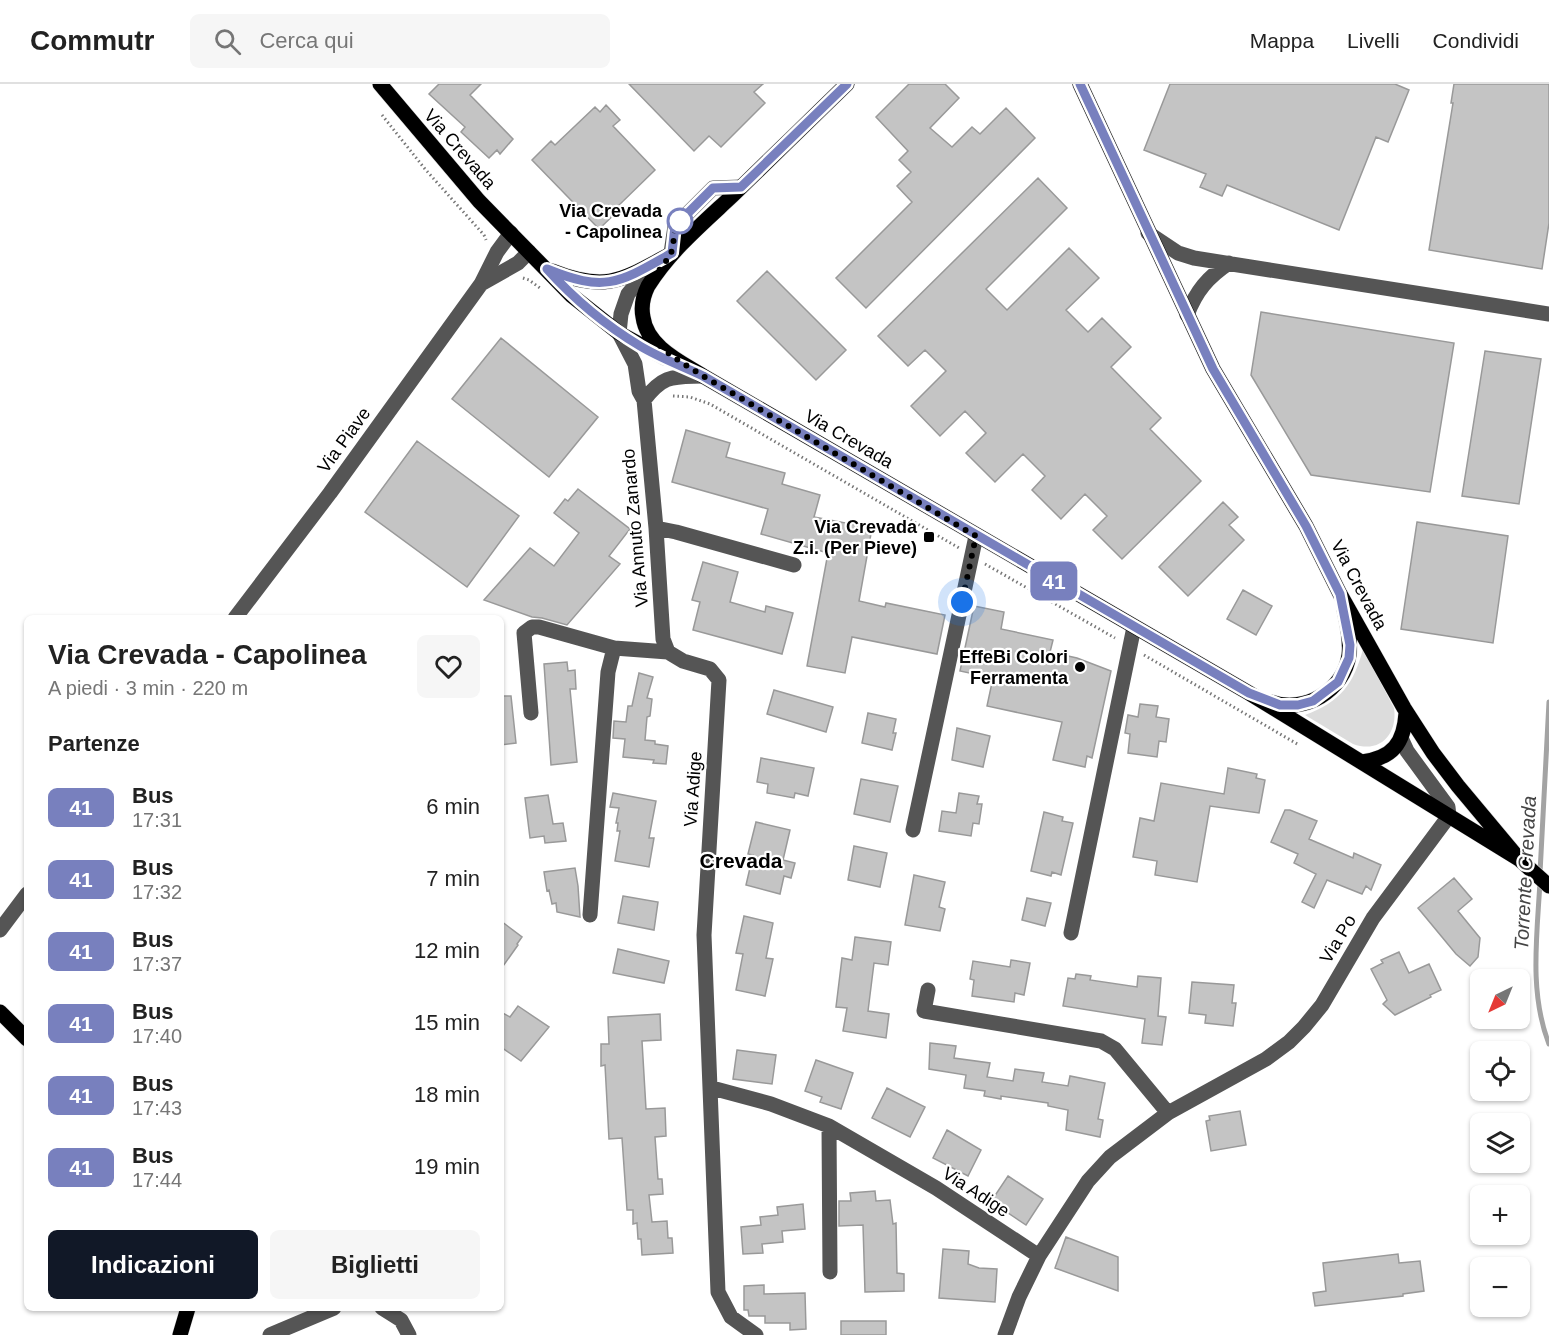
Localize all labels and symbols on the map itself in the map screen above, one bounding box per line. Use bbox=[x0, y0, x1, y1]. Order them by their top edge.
street label: Via Crevada bbox=[420, 105, 501, 194]
place label: Via Crevada - Capolinea bbox=[559, 201, 663, 242]
marker: Via Crevada - Capolinea bbox=[667, 208, 693, 234]
street label: Via Piave bbox=[314, 403, 374, 477]
street label: Via Crevada bbox=[801, 406, 898, 473]
street label: Via Annuto Zanardo bbox=[618, 448, 652, 608]
place label: Via Crevada Z.i. (Per Pieve) bbox=[793, 517, 918, 558]
marker: Via Crevada Z.i. (Per Pieve) bbox=[922, 530, 936, 544]
street label: Via Crevada bbox=[1327, 537, 1391, 634]
line badge: 41 bbox=[1027, 562, 1081, 600]
your location bbox=[947, 587, 977, 617]
place label: EffeBi Colori Ferramenta bbox=[959, 647, 1069, 688]
marker: EffeBi Colori Ferramenta bbox=[1073, 660, 1087, 674]
street label: Via Adige bbox=[680, 751, 706, 827]
water label: Torrente Crevada bbox=[1510, 795, 1540, 951]
district label: Crevada bbox=[700, 849, 783, 872]
street label: Via Po bbox=[1316, 911, 1360, 967]
north arrow bbox=[1470, 969, 1530, 1029]
street label: Via Adige bbox=[939, 1163, 1013, 1221]

